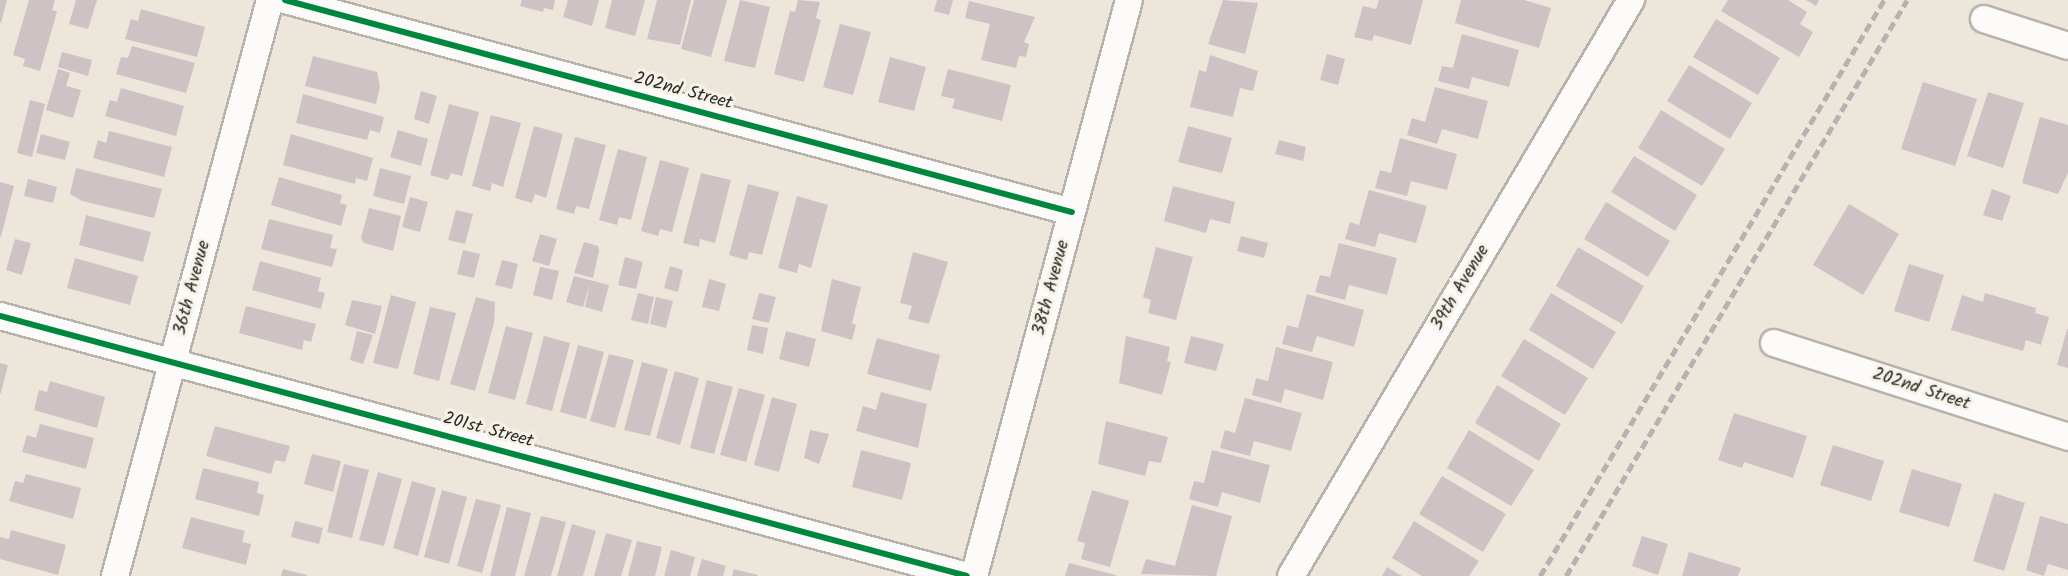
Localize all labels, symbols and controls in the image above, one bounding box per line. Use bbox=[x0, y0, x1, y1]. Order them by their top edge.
street label: 202nd Street bbox=[631, 68, 735, 116]
street label: 36th Avenue bbox=[170, 238, 216, 338]
street label: 38th Avenue bbox=[1029, 238, 1075, 338]
street label: 39th Avenue bbox=[1427, 241, 1495, 335]
street label: 202nd Street bbox=[1869, 364, 1973, 416]
street label: 201st Street bbox=[440, 409, 536, 453]

